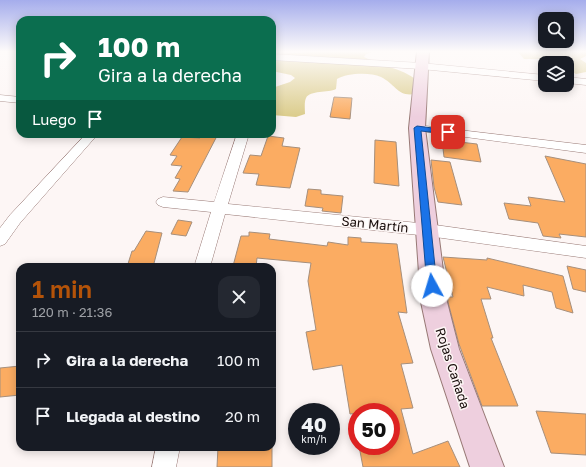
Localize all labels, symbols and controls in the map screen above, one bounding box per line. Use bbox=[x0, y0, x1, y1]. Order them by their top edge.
map controls bbox=[538, 12, 574, 92]
button: search bbox=[538, 12, 574, 48]
text: 100 m bbox=[98, 30, 180, 63]
icon: right bbox=[32, 32, 84, 84]
button: layers bbox=[538, 56, 574, 92]
text: Gira a la derecha bbox=[98, 64, 242, 86]
icon: arrive bbox=[84, 108, 106, 130]
text: Luego bbox=[32, 110, 76, 128]
pin bbox=[431, 115, 465, 149]
icon: arrive bbox=[437, 121, 459, 143]
street label: San Martín bbox=[341, 213, 409, 235]
position arrow bbox=[411, 265, 453, 307]
text: 1 min bbox=[32, 274, 92, 303]
button: close bbox=[218, 276, 260, 318]
text: 120 m · 21:36 bbox=[32, 304, 112, 320]
street label: Rojas Cañada bbox=[432, 325, 474, 411]
icon: right bbox=[32, 349, 54, 371]
text: Gira a la derecha bbox=[66, 351, 188, 369]
text: 100 m bbox=[217, 351, 260, 369]
speed limit sign: 50 bbox=[348, 403, 400, 455]
icon: arrive bbox=[32, 405, 54, 427]
text: Llegada al destino bbox=[66, 407, 200, 425]
text: 20 m bbox=[225, 407, 260, 425]
text: 40 bbox=[301, 412, 327, 436]
text: km/h bbox=[301, 433, 327, 445]

